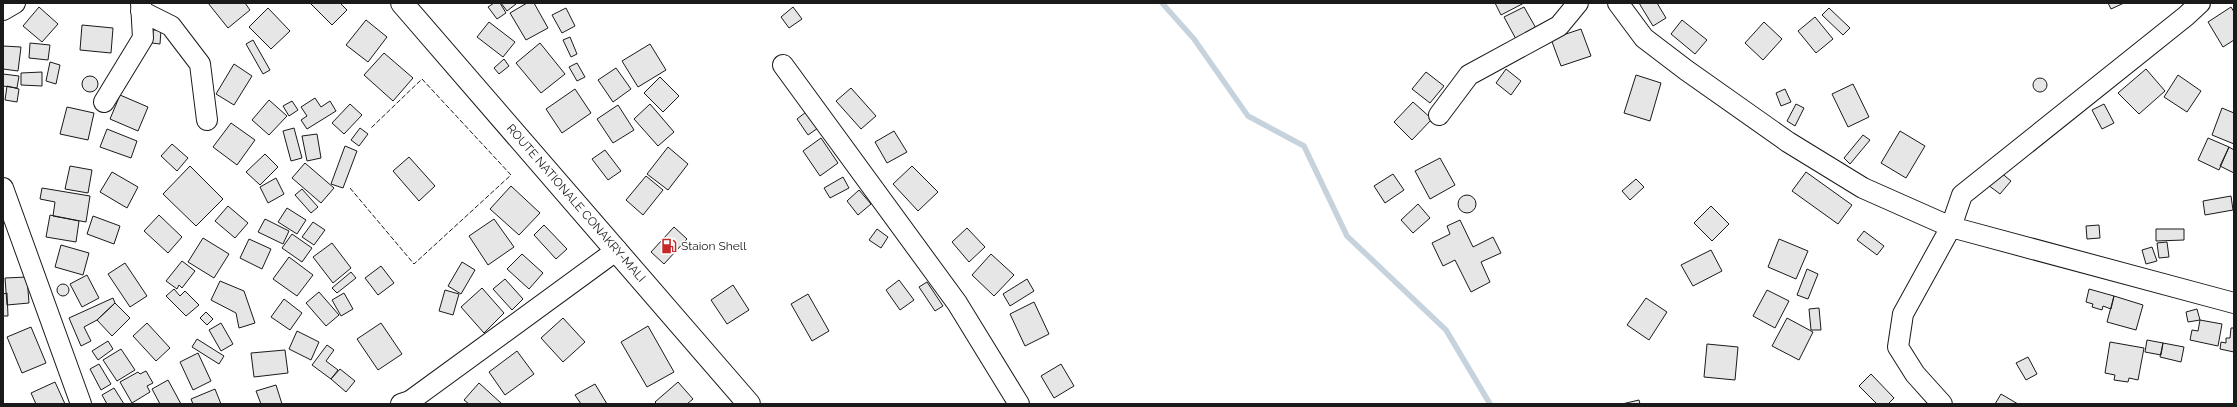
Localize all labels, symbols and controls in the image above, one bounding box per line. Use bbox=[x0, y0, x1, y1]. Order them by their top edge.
street label: ROUTE NATIONALE CONAKRY-MALI bbox=[504, 121, 648, 285]
fuel station icon: Staion Shell bbox=[660, 237, 678, 255]
place label: Staion Shell bbox=[681, 239, 747, 253]

